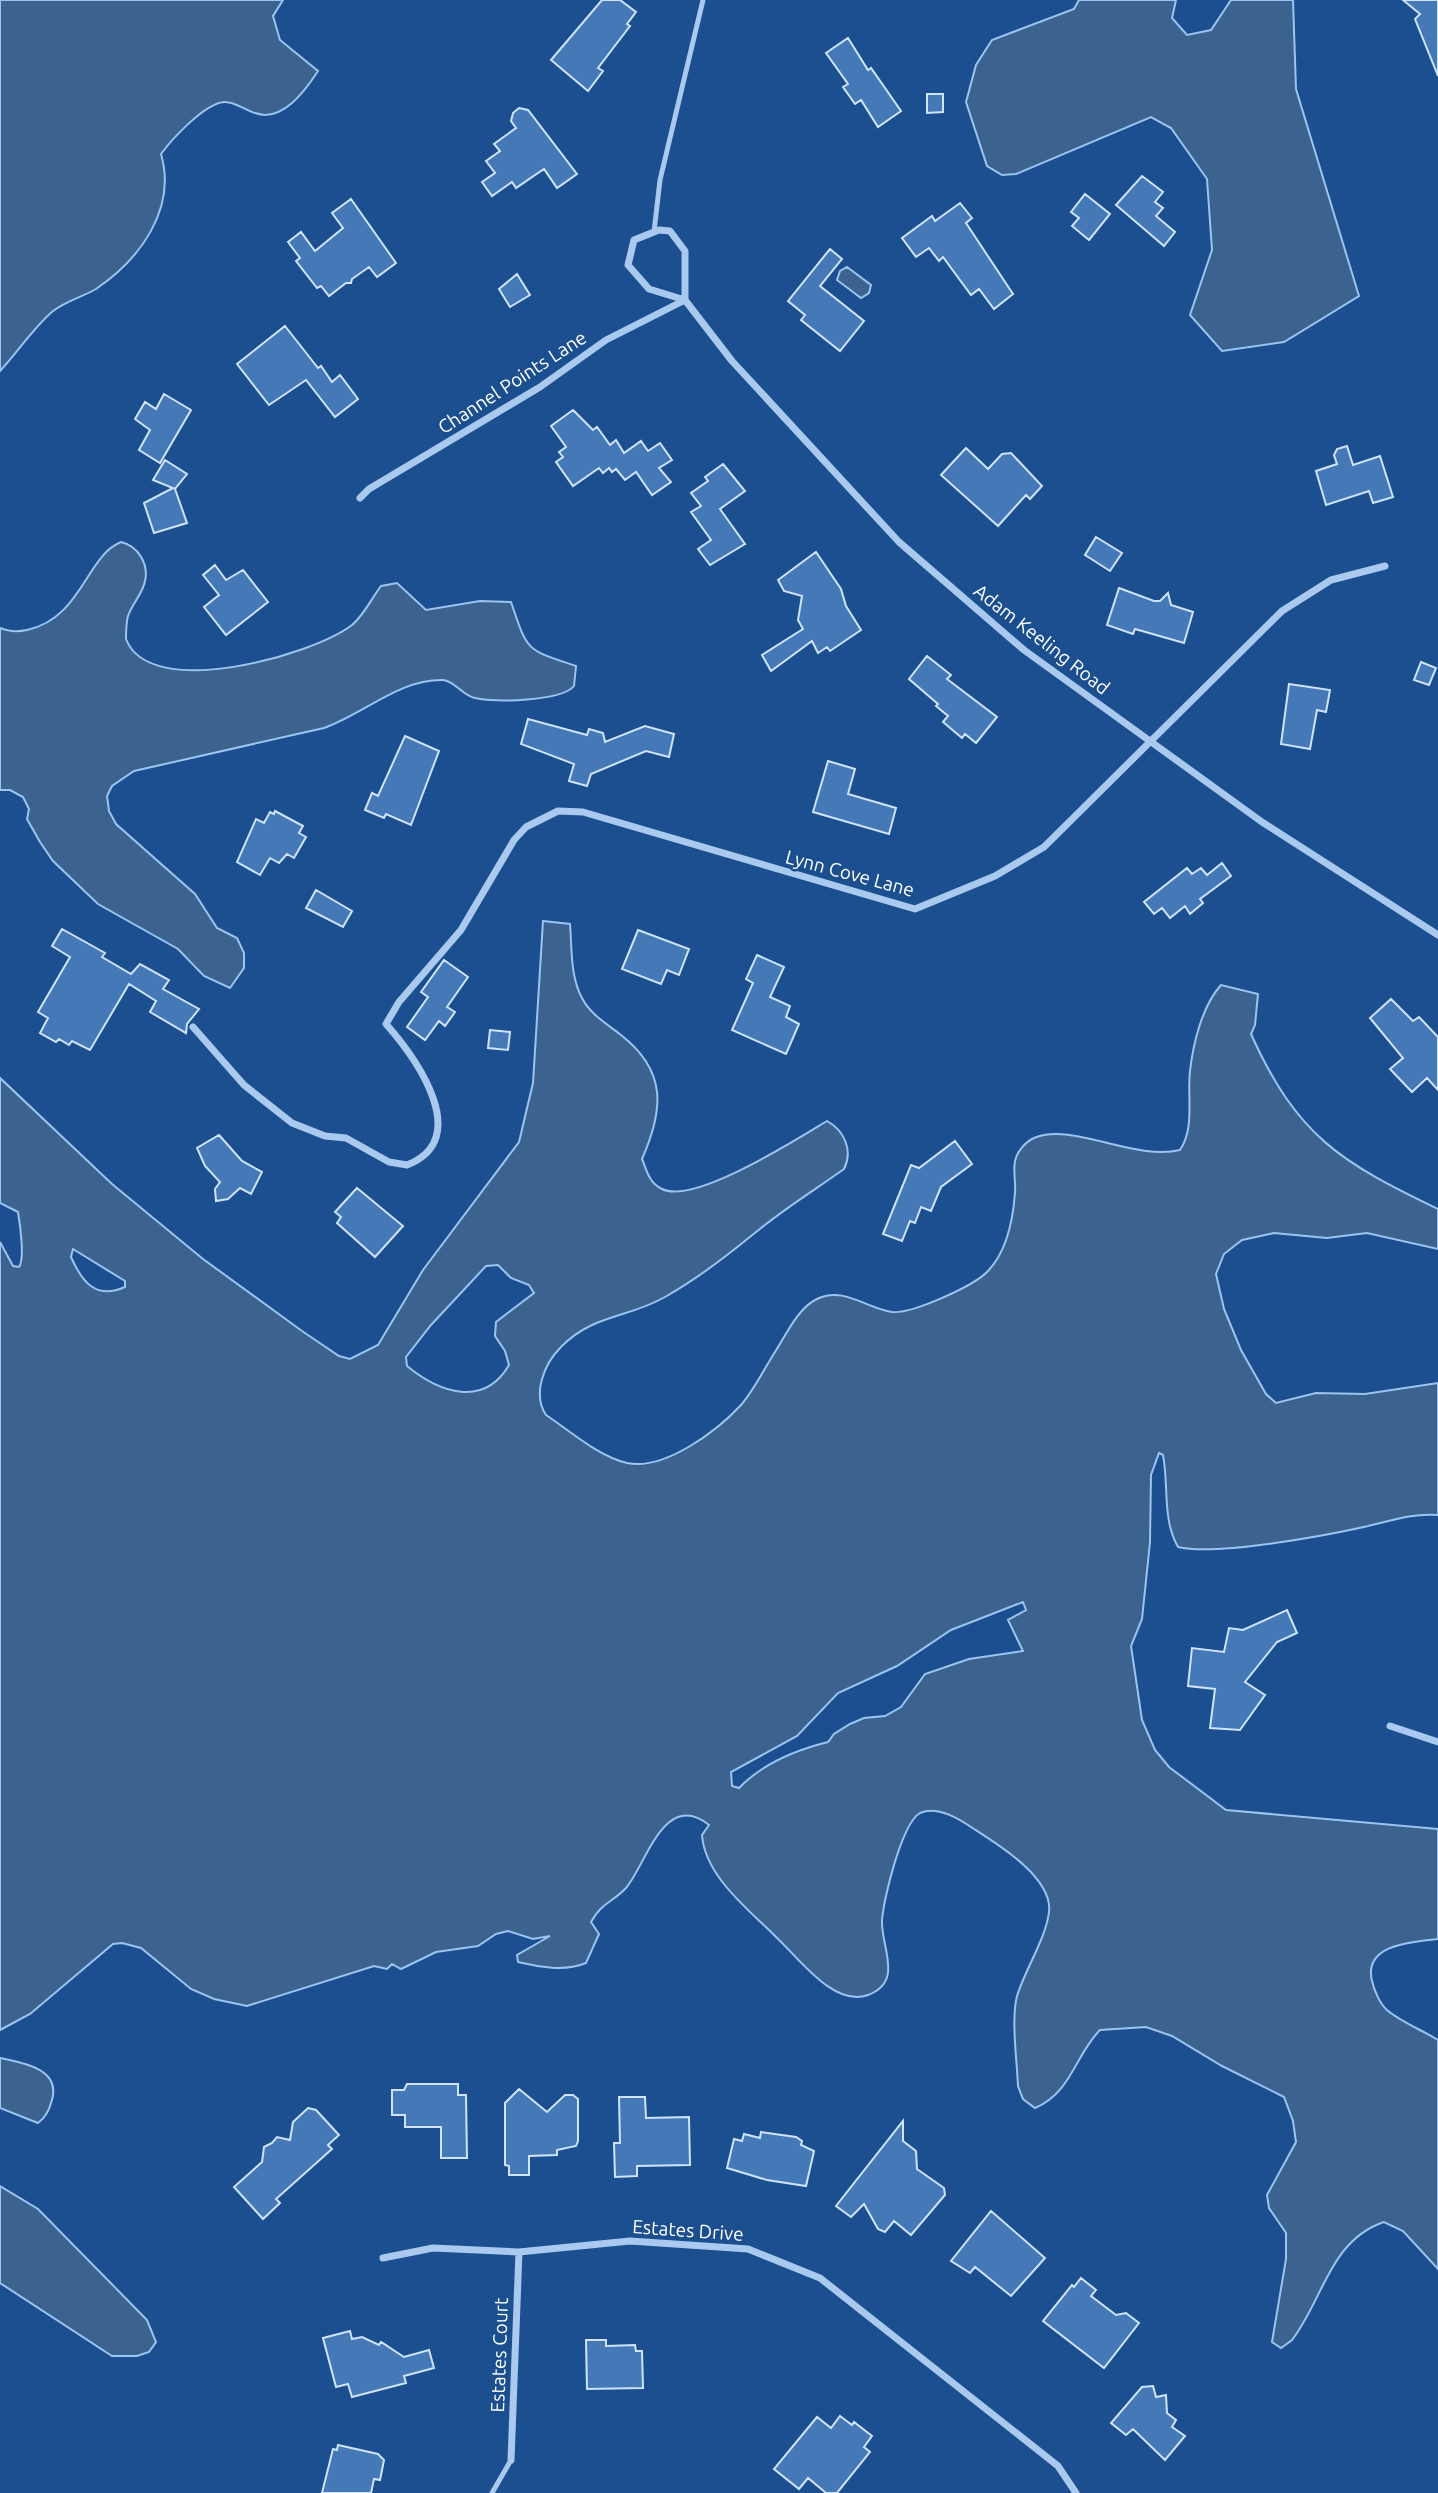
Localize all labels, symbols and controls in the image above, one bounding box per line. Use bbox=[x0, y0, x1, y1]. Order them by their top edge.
street label: Channel Points Lane bbox=[434, 326, 590, 438]
street label: Adam Keeling Road bbox=[970, 579, 1114, 699]
street label: Lynn Cove Lane bbox=[783, 845, 917, 901]
street label: Estates Drive bbox=[632, 2215, 744, 2245]
street label: Estates Court bbox=[486, 2297, 512, 2413]

